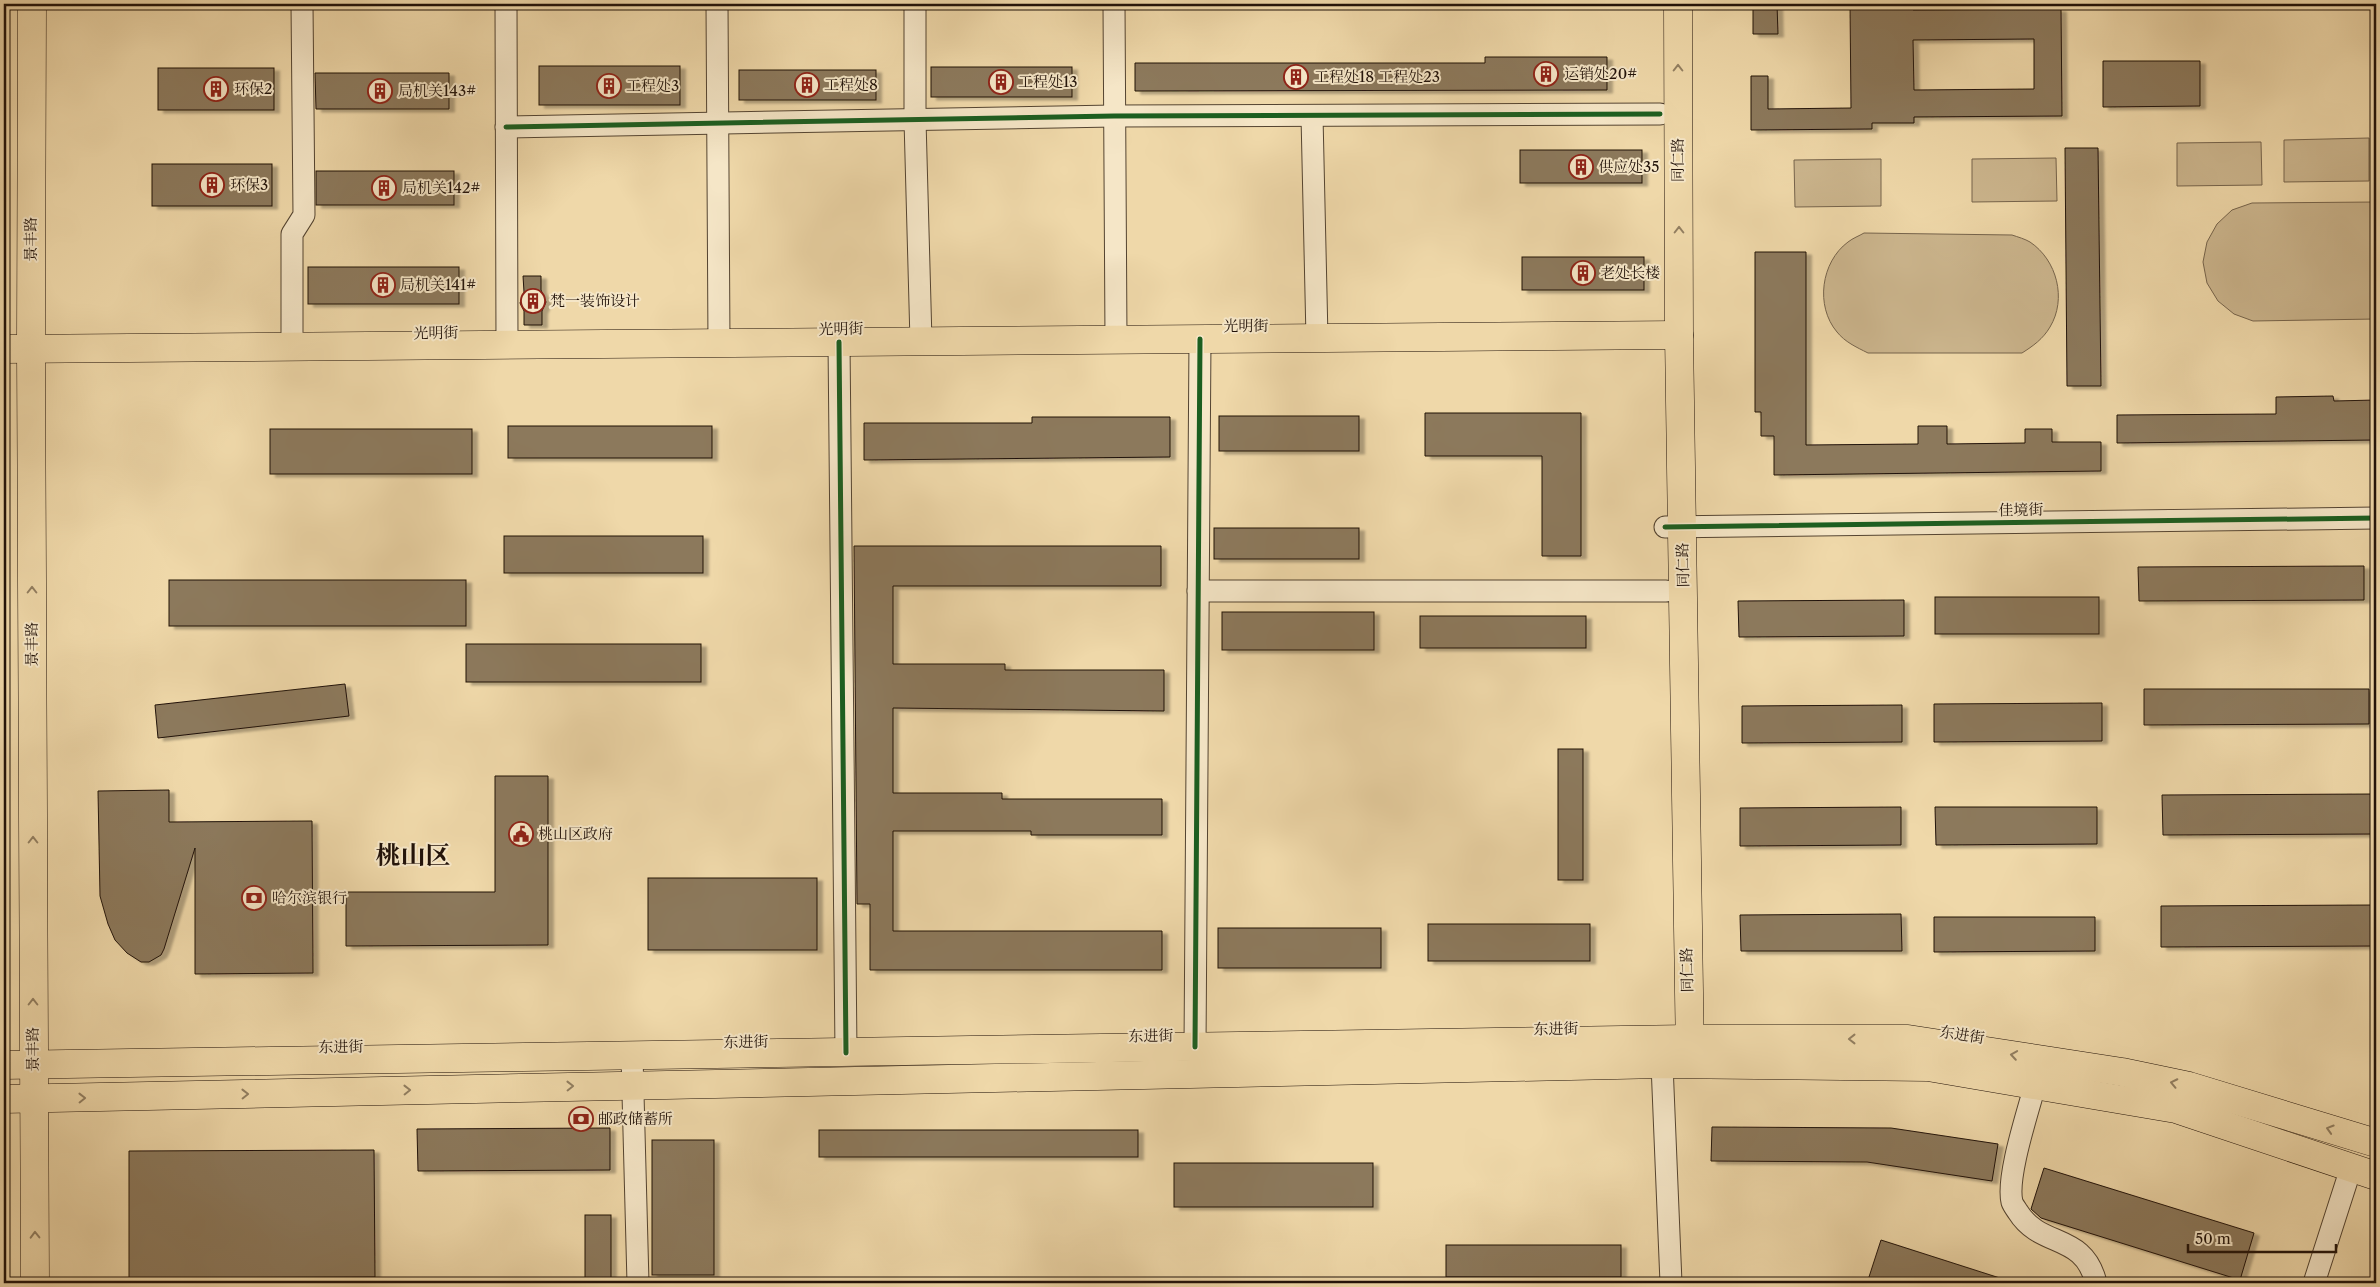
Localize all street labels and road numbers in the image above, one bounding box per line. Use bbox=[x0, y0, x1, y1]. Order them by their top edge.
street label: 同仁路 bbox=[1668, 137, 1687, 183]
street label: 景丰路 bbox=[21, 216, 40, 262]
street label: 光明街 bbox=[1223, 316, 1269, 335]
street label: 光明街 bbox=[818, 319, 864, 338]
street label: 光明街 bbox=[413, 323, 459, 342]
street label: 佳境街 bbox=[1998, 500, 2044, 519]
street label: 同仁路 bbox=[1673, 542, 1692, 588]
street label: 景丰路 bbox=[22, 621, 41, 667]
street label: 同仁路 bbox=[1677, 947, 1696, 993]
street label: 东进街 bbox=[1533, 1019, 1579, 1038]
street label: 东进街 bbox=[1938, 1022, 1986, 1047]
street label: 景丰路 bbox=[23, 1026, 42, 1072]
street label: 东进街 bbox=[1128, 1026, 1174, 1045]
street label: 东进街 bbox=[723, 1032, 769, 1051]
street label: 东进街 bbox=[318, 1037, 364, 1056]

